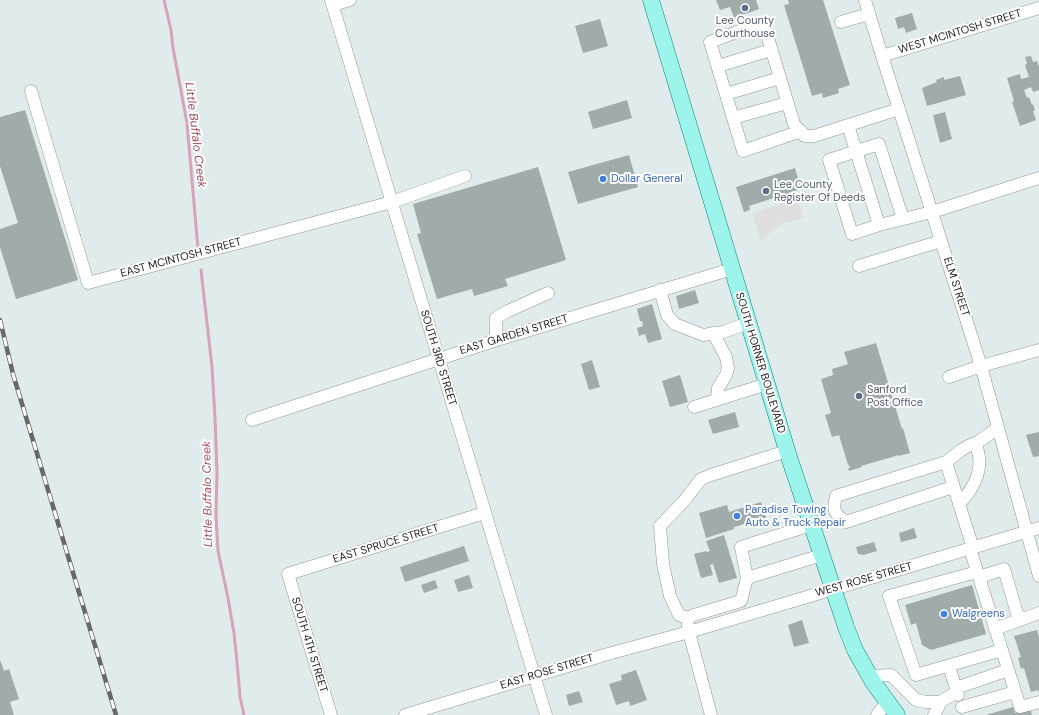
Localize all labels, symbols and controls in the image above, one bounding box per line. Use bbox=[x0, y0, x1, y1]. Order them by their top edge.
marker: Lee County Courthouse bbox=[740, 3, 750, 13]
street label: WEST MCINTOSH STREET bbox=[897, 7, 1023, 57]
place label: Lee County Courthouse bbox=[715, 14, 775, 40]
water label: Little Buffalo Creek bbox=[181, 81, 209, 189]
place label: Dollar General bbox=[611, 172, 683, 186]
marker: Dollar General bbox=[598, 174, 608, 184]
place label: Lee County Register Of Deeds bbox=[774, 178, 866, 204]
marker: Lee County Register Of Deeds bbox=[761, 186, 771, 196]
street label: EAST MCINTOSH STREET bbox=[119, 235, 243, 281]
street label: ELM STREET bbox=[940, 256, 972, 318]
street label: SOUTH HORNER BOULEVARD bbox=[732, 291, 788, 435]
street label: SOUTH 3RD STREET bbox=[417, 308, 459, 408]
street label: EAST GARDEN STREET bbox=[458, 312, 570, 358]
place label: Sanford Post Office bbox=[867, 383, 923, 409]
marker: Sanford Post Office bbox=[854, 391, 864, 401]
water label: Little Buffalo Creek bbox=[200, 441, 216, 547]
place label: Paradise Towing Auto & Truck Repair bbox=[745, 503, 846, 529]
marker: Paradise Towing Auto & Truck Repair bbox=[732, 511, 742, 521]
street label: EAST SPRUCE STREET bbox=[332, 522, 440, 566]
street label: WEST ROSE STREET bbox=[814, 560, 914, 600]
street label: SOUTH 4TH STREET bbox=[288, 596, 330, 694]
place label: Walgreens bbox=[952, 607, 1005, 621]
marker: Walgreens bbox=[939, 609, 949, 619]
street label: EAST ROSE STREET bbox=[499, 652, 595, 692]

